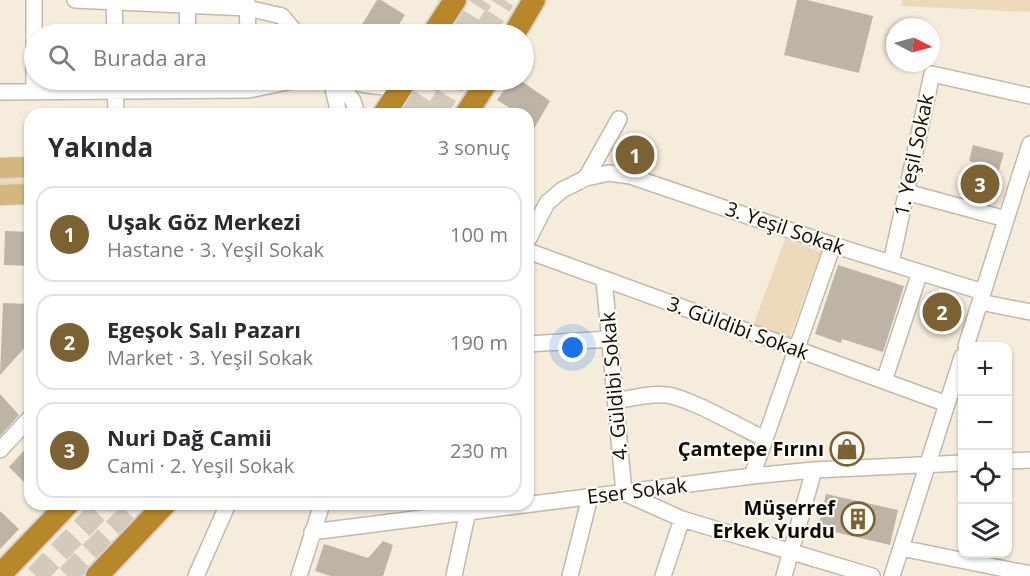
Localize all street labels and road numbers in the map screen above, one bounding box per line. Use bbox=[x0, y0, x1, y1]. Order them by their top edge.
street label: 1. Yeşil Sokak bbox=[887, 91, 940, 218]
street label: 3. Yeşil Sokak bbox=[722, 195, 849, 261]
street label: 3. Güldibi Sokak bbox=[664, 289, 813, 366]
street label: 4. Güldibi Sokak bbox=[594, 310, 633, 461]
street label: Eser Sokak bbox=[585, 471, 689, 510]

